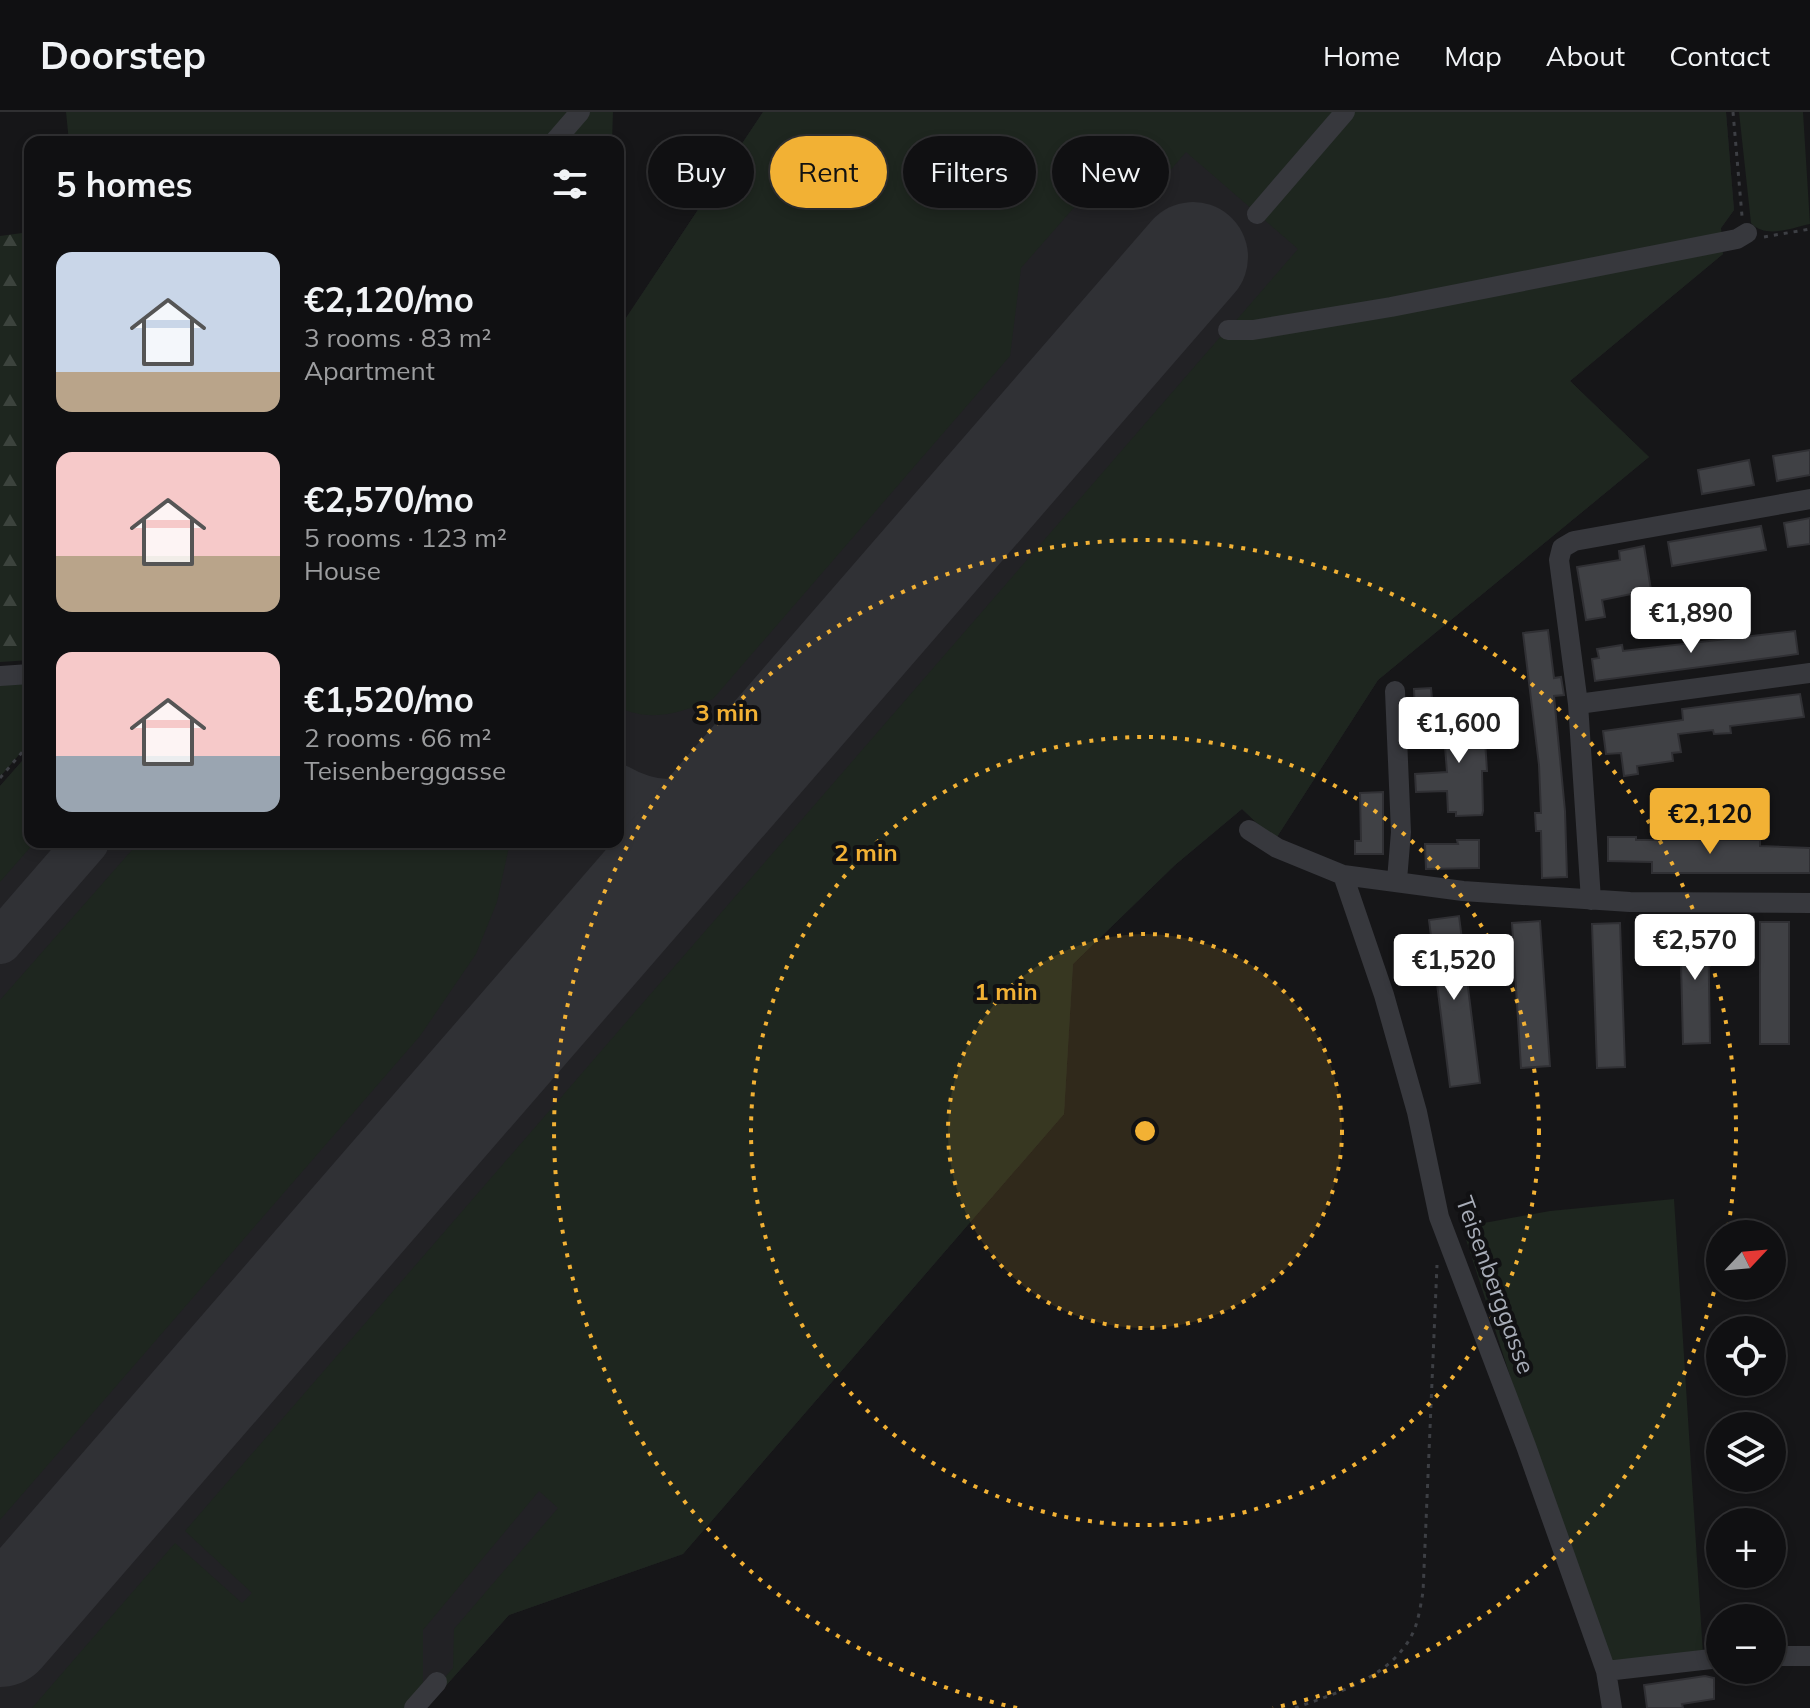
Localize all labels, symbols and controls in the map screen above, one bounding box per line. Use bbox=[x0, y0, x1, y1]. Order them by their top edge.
text: Doorstep bbox=[40, 31, 206, 79]
text: Home bbox=[1323, 38, 1400, 73]
text: Map bbox=[1444, 38, 1502, 73]
text: About bbox=[1546, 38, 1625, 73]
text: Contact bbox=[1669, 38, 1770, 73]
chip: Buy bbox=[648, 136, 754, 208]
chip: Rent bbox=[770, 136, 887, 208]
chip: Filters bbox=[903, 136, 1036, 208]
chip: New bbox=[1052, 136, 1169, 208]
icon: filters bbox=[548, 162, 592, 206]
text: 5 homes bbox=[56, 163, 193, 206]
text: €2,120/mo bbox=[304, 278, 474, 321]
icon: home bbox=[120, 284, 216, 380]
text: 3 rooms · 83 m² bbox=[304, 321, 491, 354]
text: Apartment bbox=[304, 354, 435, 387]
text: €2,570/mo bbox=[304, 478, 474, 521]
icon: home bbox=[120, 484, 216, 580]
text: 5 rooms · 123 m² bbox=[304, 521, 507, 554]
text: House bbox=[304, 554, 381, 587]
pin: €1,890 bbox=[1626, 587, 1756, 655]
text: €1,890 bbox=[1649, 596, 1733, 629]
text: €1,520/mo bbox=[304, 678, 474, 721]
icon: home bbox=[120, 684, 216, 780]
text: 3 min bbox=[695, 697, 759, 727]
pin: €1,600 bbox=[1394, 697, 1524, 765]
text: €1,600 bbox=[1417, 706, 1501, 739]
text: 2 rooms · 66 m² bbox=[304, 721, 491, 754]
text: Teisenberggasse bbox=[304, 754, 506, 787]
pin: €2,120 bbox=[1645, 788, 1775, 856]
text: €2,120 bbox=[1668, 797, 1752, 830]
text: 2 min bbox=[834, 837, 898, 867]
pin: €2,570 bbox=[1630, 914, 1760, 982]
text: €2,570 bbox=[1653, 923, 1737, 956]
pin: €1,520 bbox=[1389, 934, 1519, 1002]
text: €1,520 bbox=[1412, 943, 1496, 976]
text: 1 min bbox=[974, 976, 1038, 1006]
centre of rings bbox=[1131, 1117, 1159, 1145]
street label: Teisenberggasse bbox=[1450, 1192, 1542, 1378]
north arrow bbox=[1706, 1220, 1786, 1300]
map controls bbox=[1706, 1220, 1786, 1684]
button: locate bbox=[1706, 1316, 1786, 1396]
button: layers bbox=[1706, 1412, 1786, 1492]
button: + bbox=[1706, 1508, 1786, 1588]
button: − bbox=[1706, 1604, 1786, 1684]

